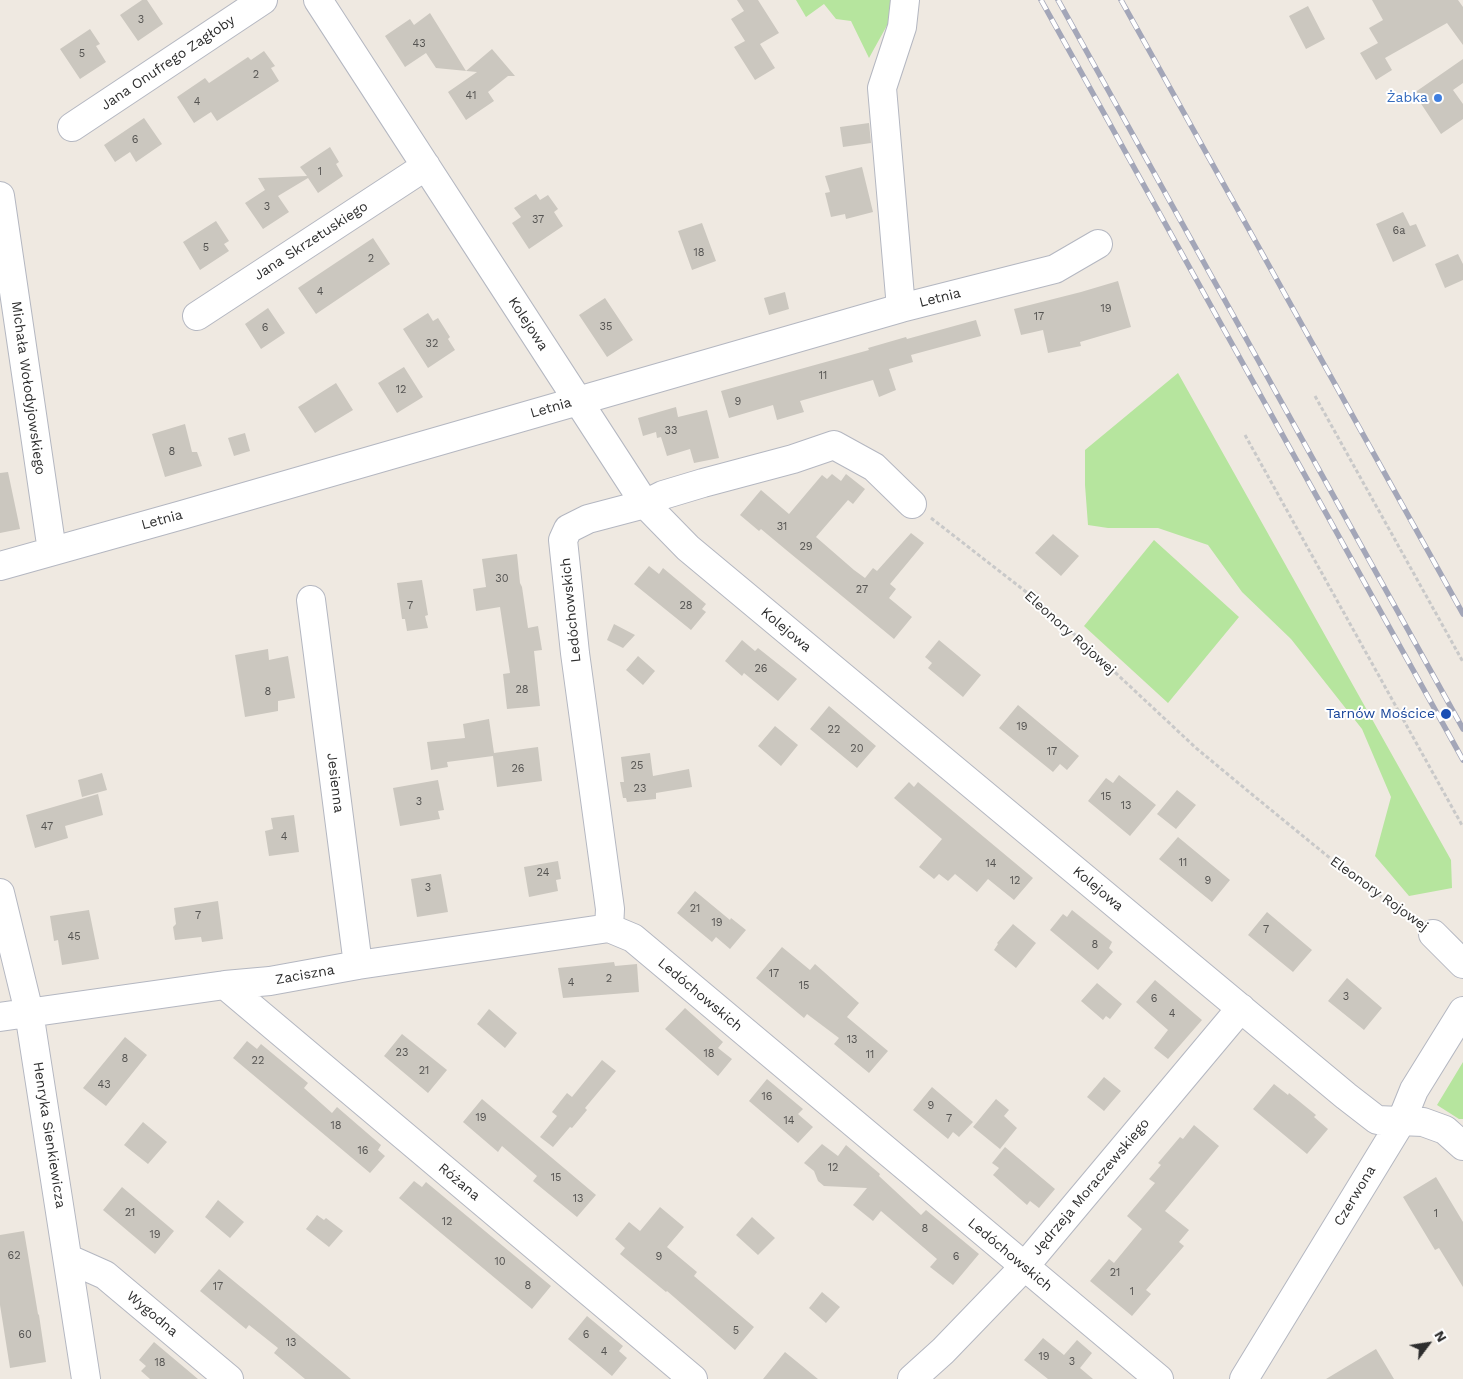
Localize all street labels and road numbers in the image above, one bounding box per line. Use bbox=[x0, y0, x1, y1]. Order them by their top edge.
street label: Jana Onufrego Zagłoby bbox=[98, 12, 238, 114]
street label: Jana Skrzetuskiego bbox=[251, 198, 371, 284]
street label: Letnia bbox=[917, 285, 963, 311]
street label: Kolejowa bbox=[504, 294, 552, 354]
street label: Michała Wołodyjowskiego bbox=[7, 300, 49, 476]
street label: Letnia bbox=[528, 394, 574, 422]
street label: Letnia bbox=[139, 506, 185, 534]
street label: Ledóchowskich bbox=[557, 557, 585, 663]
street label: Eleonory Rojowej bbox=[1021, 588, 1119, 678]
street label: Kolejowa bbox=[757, 604, 815, 656]
street label: Jesienna bbox=[323, 752, 347, 814]
street label: Eleonory Rojowej bbox=[1327, 853, 1431, 935]
street label: Kolejowa bbox=[1069, 863, 1127, 915]
street label: Ledóchowskich bbox=[654, 955, 746, 1035]
street label: Zaciszna bbox=[274, 962, 336, 988]
street label: Henryka Sienkiewicza bbox=[29, 1061, 69, 1209]
street label: Jędrzeja Moraczewskiego bbox=[1029, 1115, 1153, 1259]
street label: Różana bbox=[435, 1160, 483, 1204]
street label: Czerwona bbox=[1330, 1163, 1380, 1229]
street label: Ledóchowskich bbox=[964, 1215, 1056, 1295]
street label: Wygodna bbox=[123, 1288, 181, 1340]

